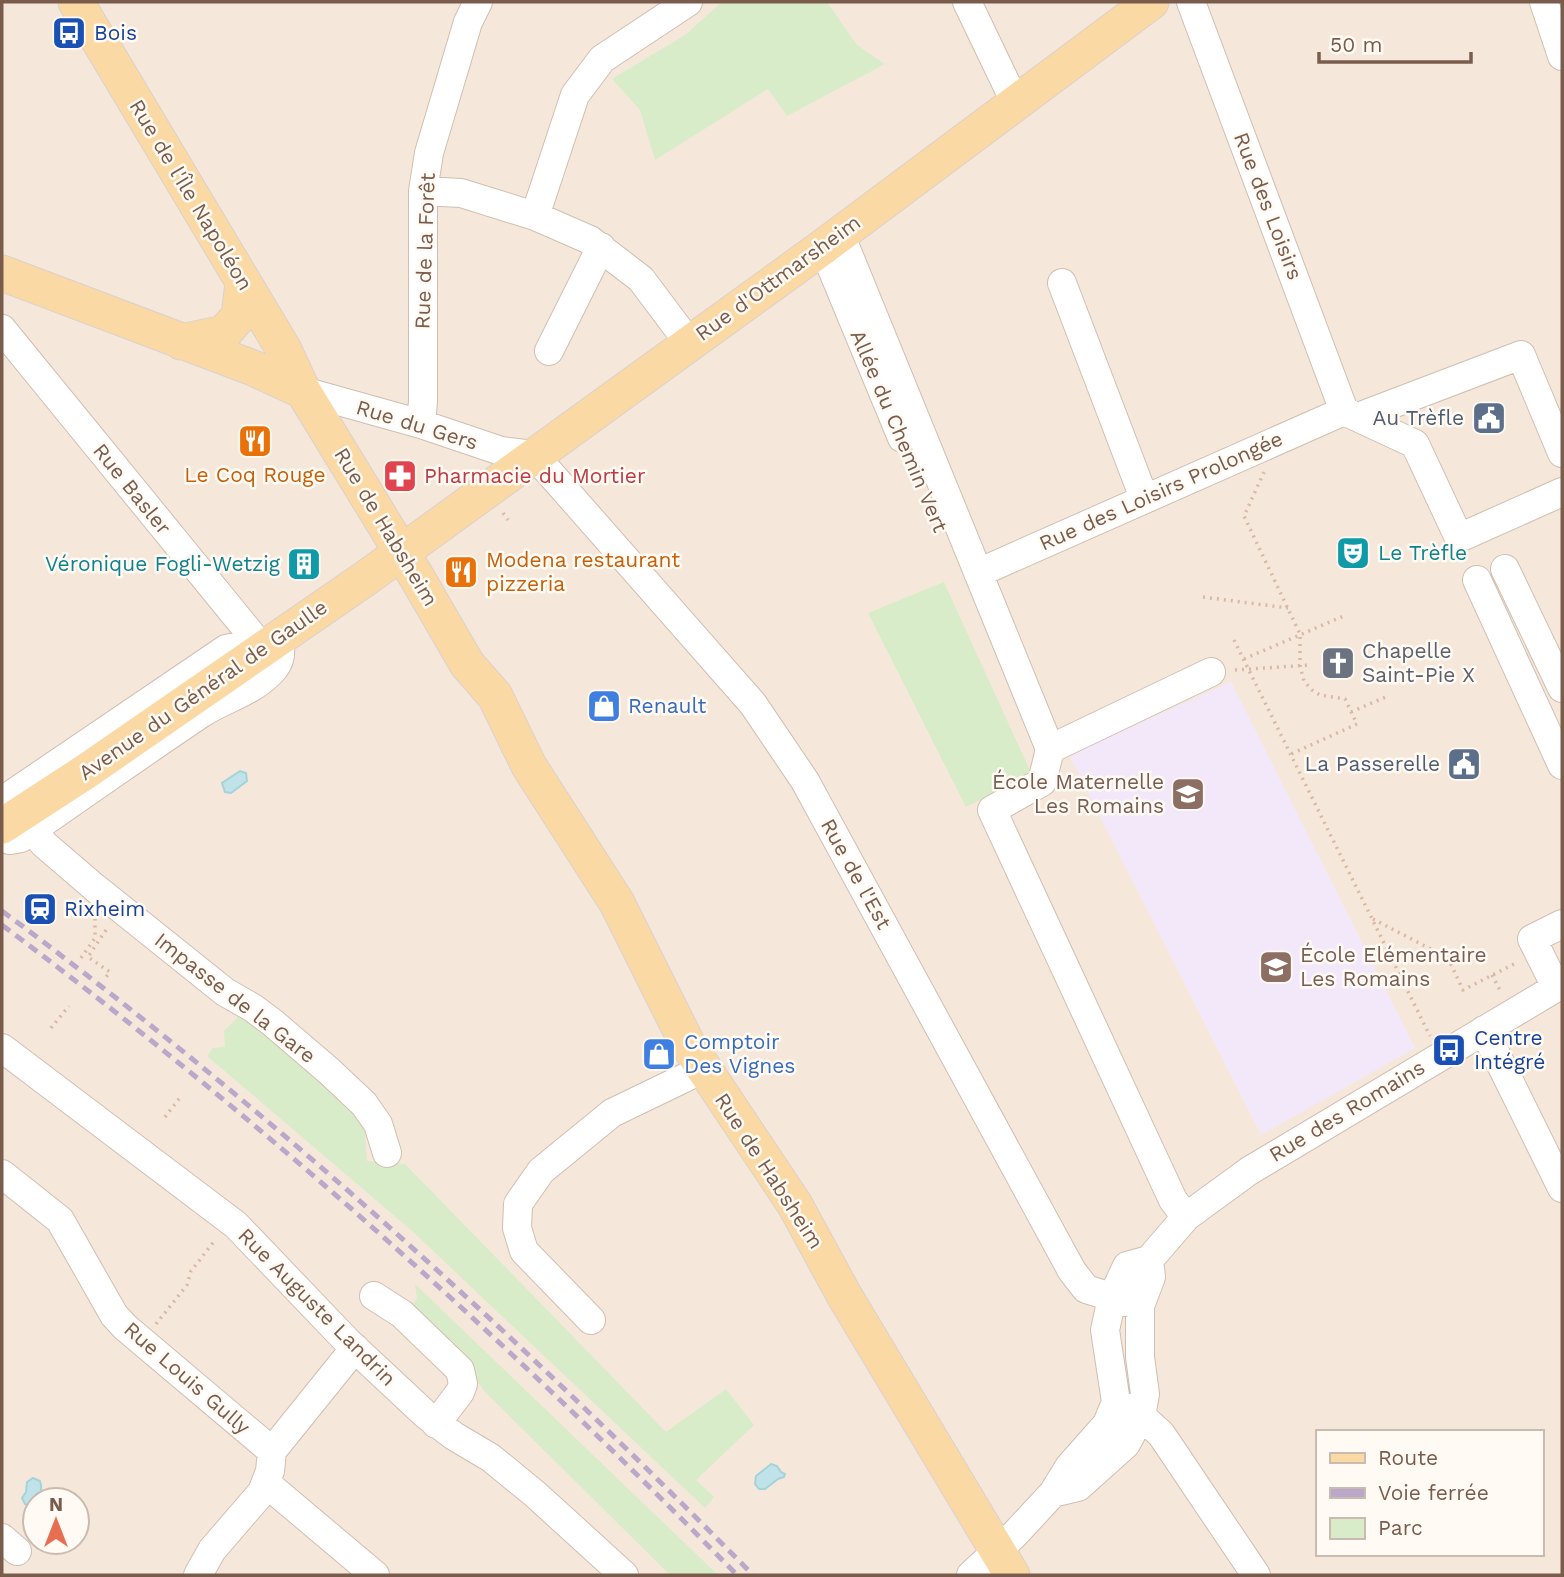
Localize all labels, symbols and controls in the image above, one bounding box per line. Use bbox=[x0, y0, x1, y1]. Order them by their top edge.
bus stop icon: Bois bbox=[50, 14, 88, 52]
place label: Bois bbox=[94, 20, 137, 45]
scale bar bbox=[1319, 21, 1471, 65]
text: 50 m bbox=[1330, 32, 1382, 57]
street label: Rue de l'Île Napoléon bbox=[125, 95, 258, 295]
street label: Rue des Loisirs bbox=[1229, 129, 1308, 283]
street label: Rue de la Forêt bbox=[409, 172, 440, 330]
street label: Rue d'Ottmarsheim bbox=[690, 209, 865, 346]
street label: Allée du Chemin Vert bbox=[845, 326, 954, 536]
street label: Rue du Gers bbox=[353, 394, 481, 455]
public building icon: Au Trèfle bbox=[1470, 399, 1508, 437]
place label: Au Trèfle bbox=[1373, 405, 1464, 430]
restaurant icon: Le Coq Rouge bbox=[236, 422, 274, 460]
street label: Rue des Loisirs Prolongée bbox=[1035, 425, 1286, 556]
street label: Rue Basler bbox=[88, 438, 177, 540]
street label: Rue de Habsheim bbox=[329, 443, 444, 611]
pharmacy icon: Pharmacie du Mortier bbox=[381, 457, 419, 495]
place label: Le Coq Rouge bbox=[184, 462, 326, 487]
place label: Pharmacie du Mortier bbox=[424, 463, 646, 488]
theatre icon: Le Trèfle bbox=[1334, 534, 1372, 572]
place label: Le Trèfle bbox=[1378, 540, 1467, 565]
building icon: Véronique Fogli-Wetzig bbox=[285, 545, 323, 583]
place label: Modena restaurant pizzeria bbox=[486, 547, 680, 596]
place label: Véronique Fogli-Wetzig bbox=[45, 551, 281, 576]
restaurant icon: Modena restaurant pizzeria bbox=[442, 553, 480, 591]
street label: Avenue du Général de Gaulle bbox=[74, 594, 332, 785]
place label: Chapelle Saint-Pie X bbox=[1362, 638, 1475, 687]
church icon: Chapelle Saint-Pie X bbox=[1319, 644, 1357, 682]
shop icon: Renault bbox=[585, 687, 623, 725]
place label: Renault bbox=[628, 693, 707, 718]
public building icon: La Passerelle bbox=[1445, 745, 1483, 783]
place label: La Passerelle bbox=[1305, 751, 1440, 776]
place label: École Maternelle Les Romains bbox=[992, 769, 1164, 818]
school or university icon: École Maternelle Les Romains bbox=[1169, 775, 1207, 813]
street label: Rue de l'Est bbox=[816, 814, 897, 934]
station icon: Rixheim bbox=[21, 890, 59, 928]
place label: Rixheim bbox=[64, 896, 145, 921]
street label: Impasse de la Gare bbox=[150, 927, 321, 1068]
place label: École Elémentaire Les Romains bbox=[1300, 942, 1487, 991]
school or university icon: École Elémentaire Les Romains bbox=[1257, 948, 1295, 986]
place label: Centre Intégré bbox=[1474, 1025, 1545, 1074]
place label: Comptoir Des Vignes bbox=[684, 1029, 795, 1078]
bus stop icon: Centre Intégré bbox=[1430, 1031, 1468, 1069]
shop icon: Comptoir Des Vignes bbox=[640, 1035, 678, 1073]
street label: Rue des Romains bbox=[1264, 1054, 1429, 1167]
street label: Rue de Habsheim bbox=[710, 1088, 829, 1253]
street label: Rue Auguste Landrin bbox=[233, 1223, 401, 1391]
street label: Rue Louis Gully bbox=[119, 1316, 256, 1439]
legend bbox=[1316, 1430, 1543, 1556]
text: Route bbox=[1378, 1445, 1438, 1470]
text: Voie ferrée bbox=[1378, 1480, 1489, 1505]
north arrow bbox=[21, 1486, 91, 1556]
text: N bbox=[49, 1493, 63, 1516]
text: Parc bbox=[1378, 1515, 1423, 1540]

